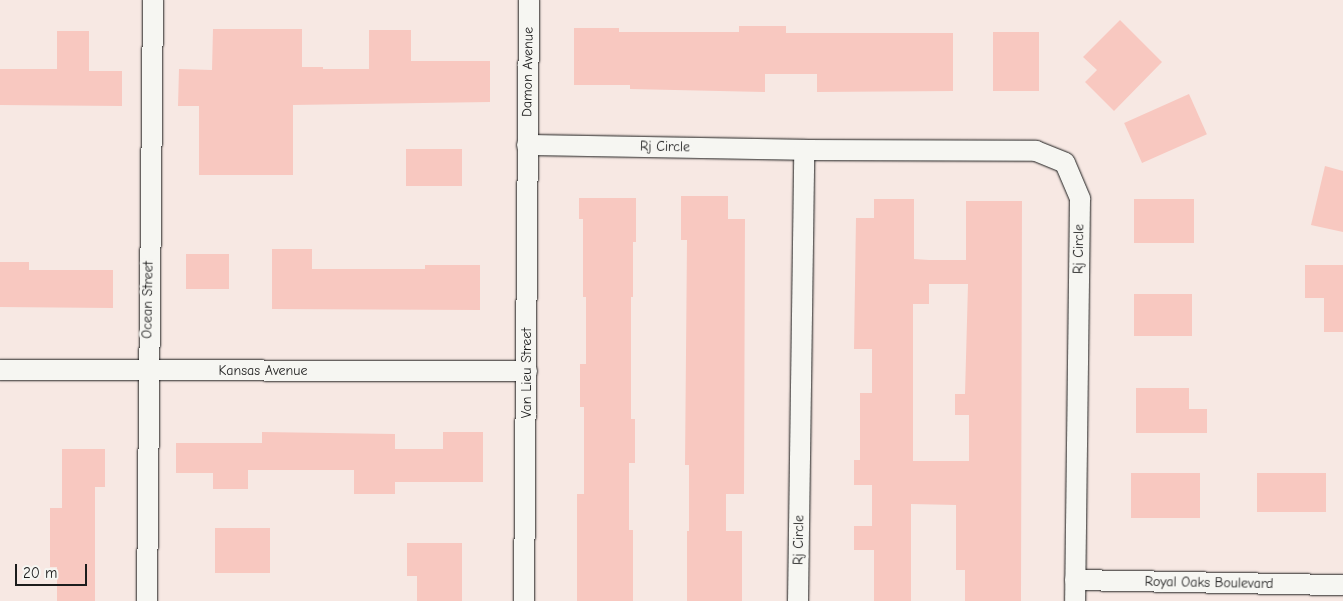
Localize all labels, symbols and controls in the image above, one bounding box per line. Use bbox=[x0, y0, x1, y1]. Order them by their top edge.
street label: Damon Avenue bbox=[519, 27, 537, 117]
street label: Rj Circle bbox=[640, 138, 690, 156]
street label: Rj Circle bbox=[1070, 224, 1088, 274]
street label: Ocean Street bbox=[139, 261, 157, 339]
street label: Van Lieu Street bbox=[519, 328, 535, 418]
street label: Kansas Avenue bbox=[219, 363, 307, 379]
street label: Rj Circle bbox=[790, 515, 808, 565]
scale bar bbox=[18, 554, 90, 586]
text: 20 m bbox=[23, 564, 57, 582]
street label: Royal Oaks Boulevard bbox=[1145, 573, 1273, 593]

